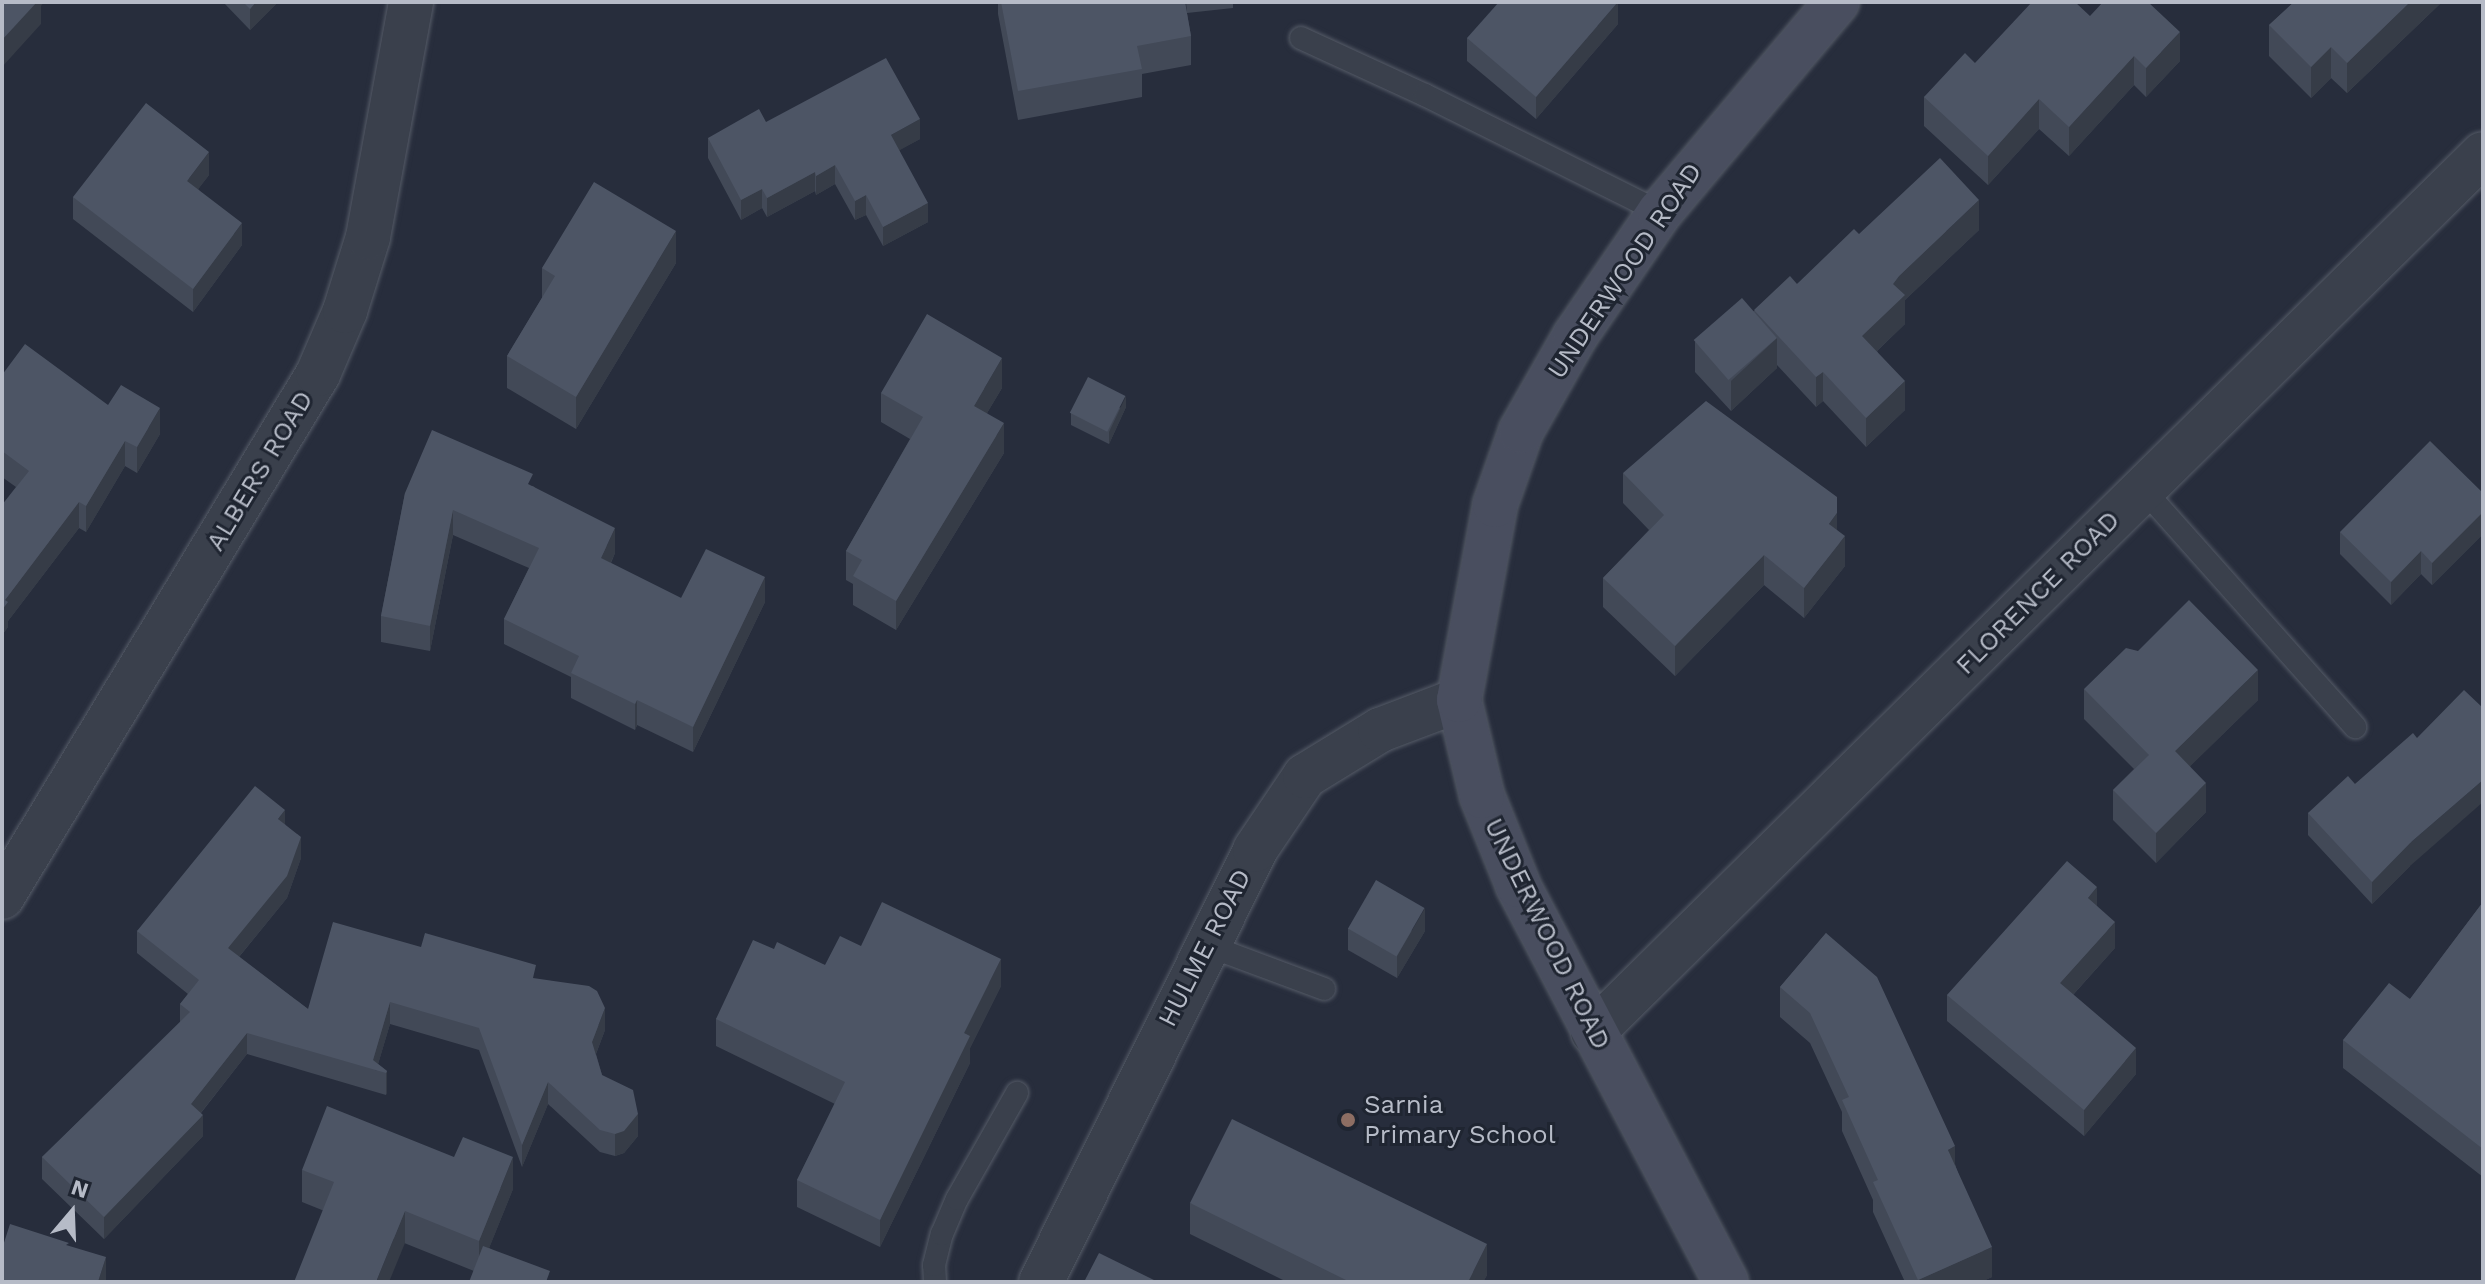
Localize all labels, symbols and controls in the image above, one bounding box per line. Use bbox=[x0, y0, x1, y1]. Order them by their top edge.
street label: UNDERWOOD ROAD bbox=[1541, 157, 1709, 385]
street label: ALBERS ROAD bbox=[200, 385, 320, 557]
street label: FLORENCE ROAD bbox=[1950, 505, 2126, 681]
street label: UNDERWOOD ROAD bbox=[1477, 813, 1617, 1055]
street label: HULME ROAD bbox=[1152, 864, 1258, 1032]
place label: Sarnia Primary School bbox=[1364, 1089, 1556, 1150]
marker: Sarnia Primary School bbox=[1339, 1111, 1357, 1129]
north arrow bbox=[32, 1172, 112, 1252]
text: N bbox=[68, 1174, 92, 1203]

